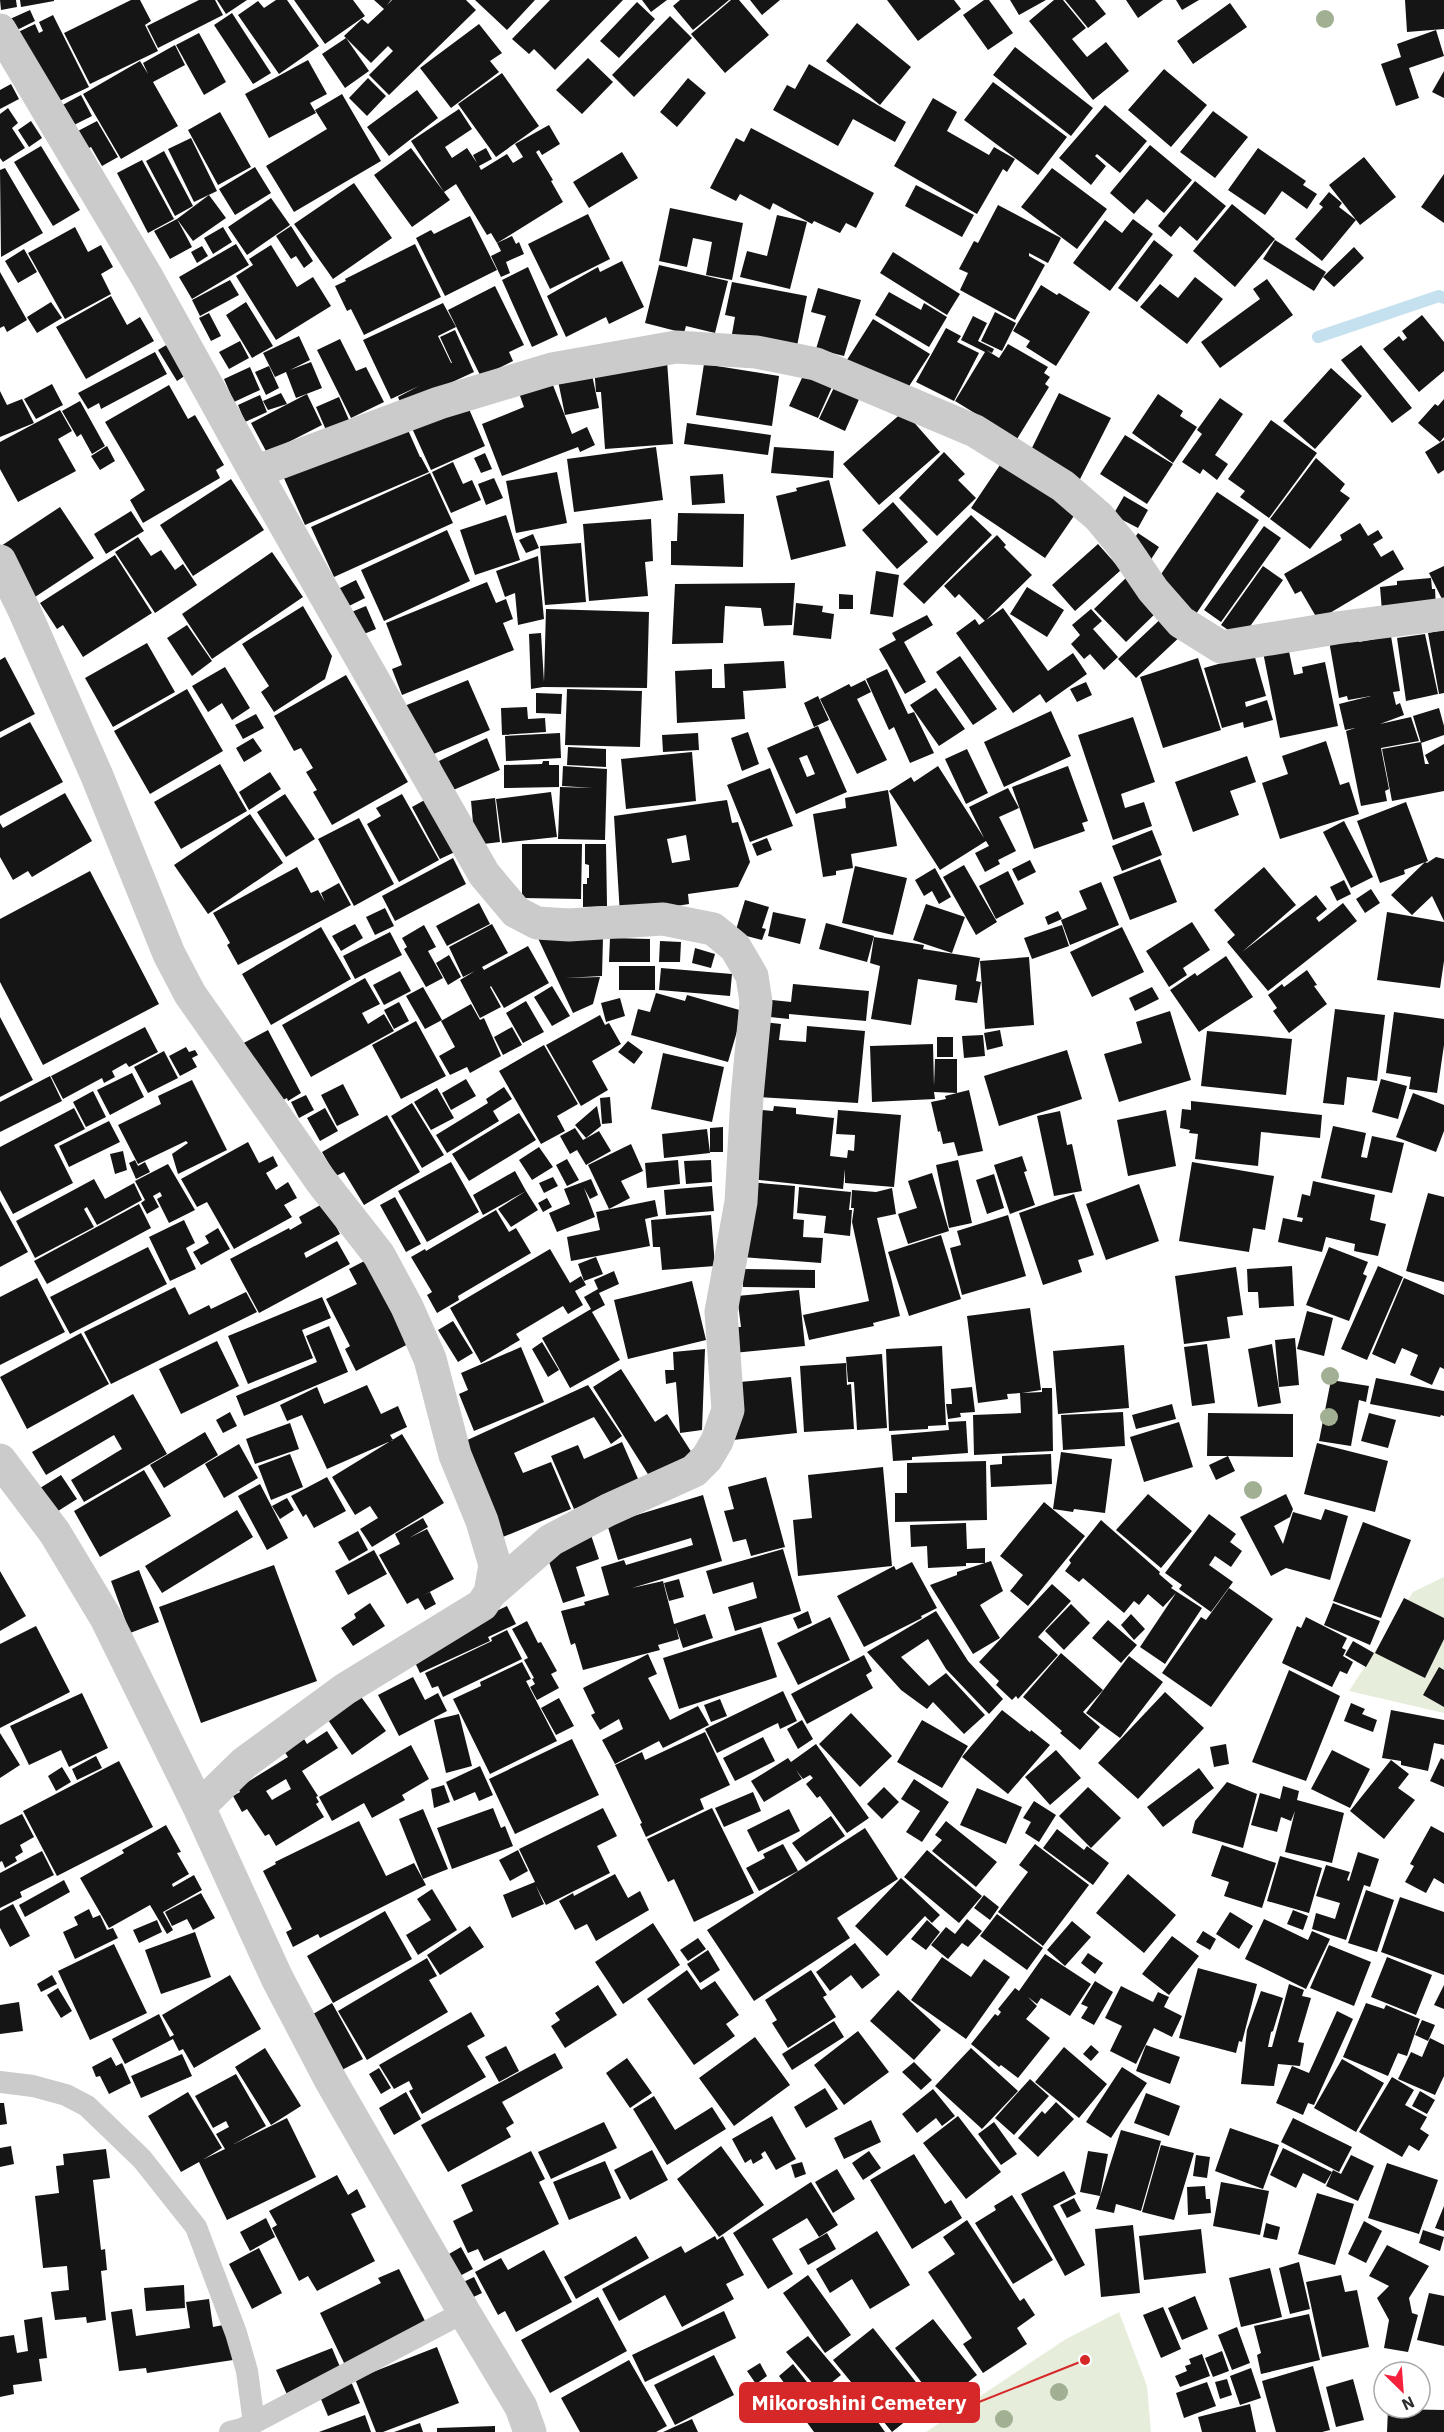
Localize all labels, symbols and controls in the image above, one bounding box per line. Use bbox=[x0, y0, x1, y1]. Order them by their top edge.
north arrow bbox=[1372, 2360, 1432, 2420]
callout: Mikoroshini Cemetery bbox=[740, 2383, 979, 2422]
text: Mikoroshini Cemetery bbox=[751, 2388, 967, 2416]
text: N bbox=[1399, 2392, 1418, 2415]

